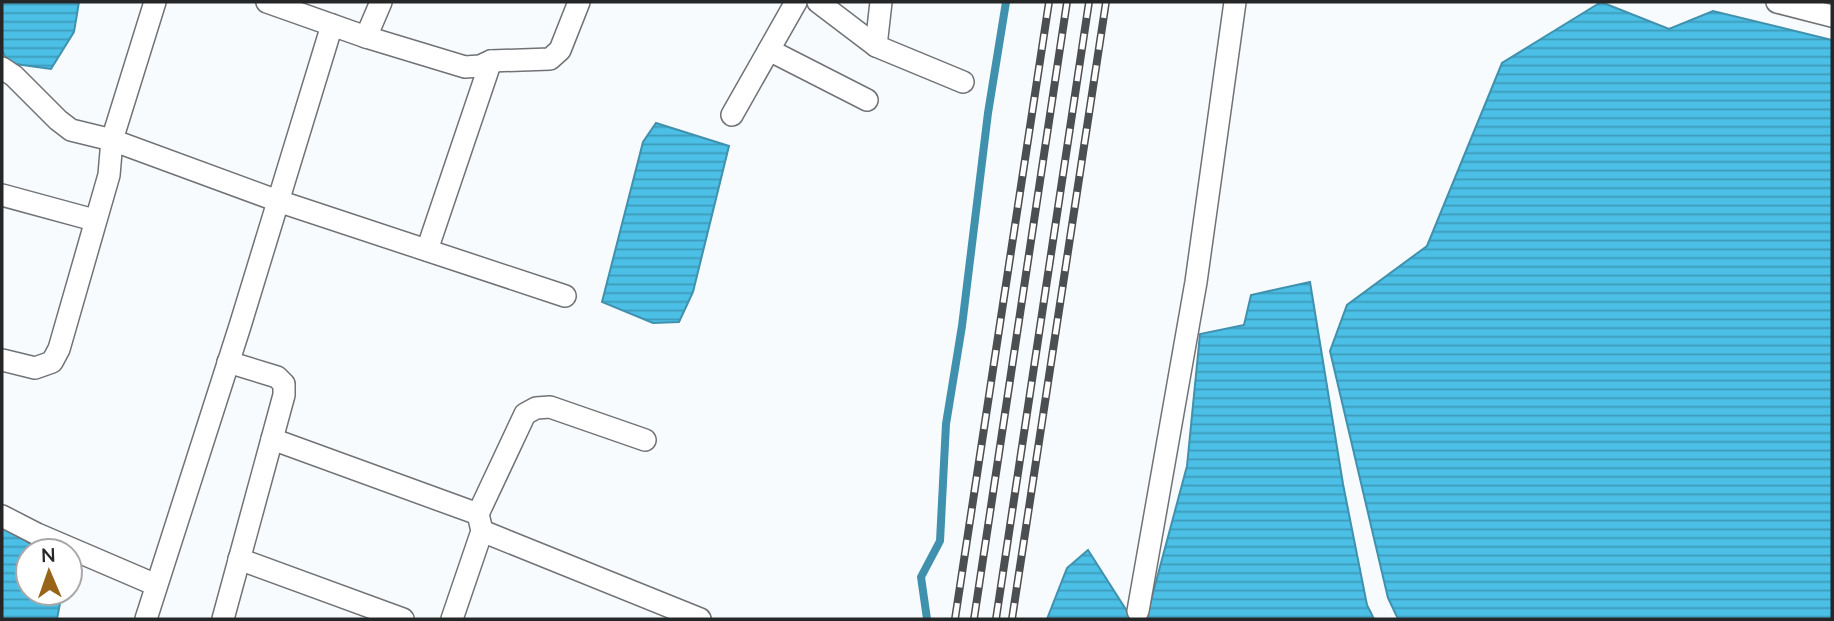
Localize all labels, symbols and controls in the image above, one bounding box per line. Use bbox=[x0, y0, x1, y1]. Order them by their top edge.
north arrow bbox=[14, 537, 84, 607]
text: N bbox=[41, 543, 56, 566]

